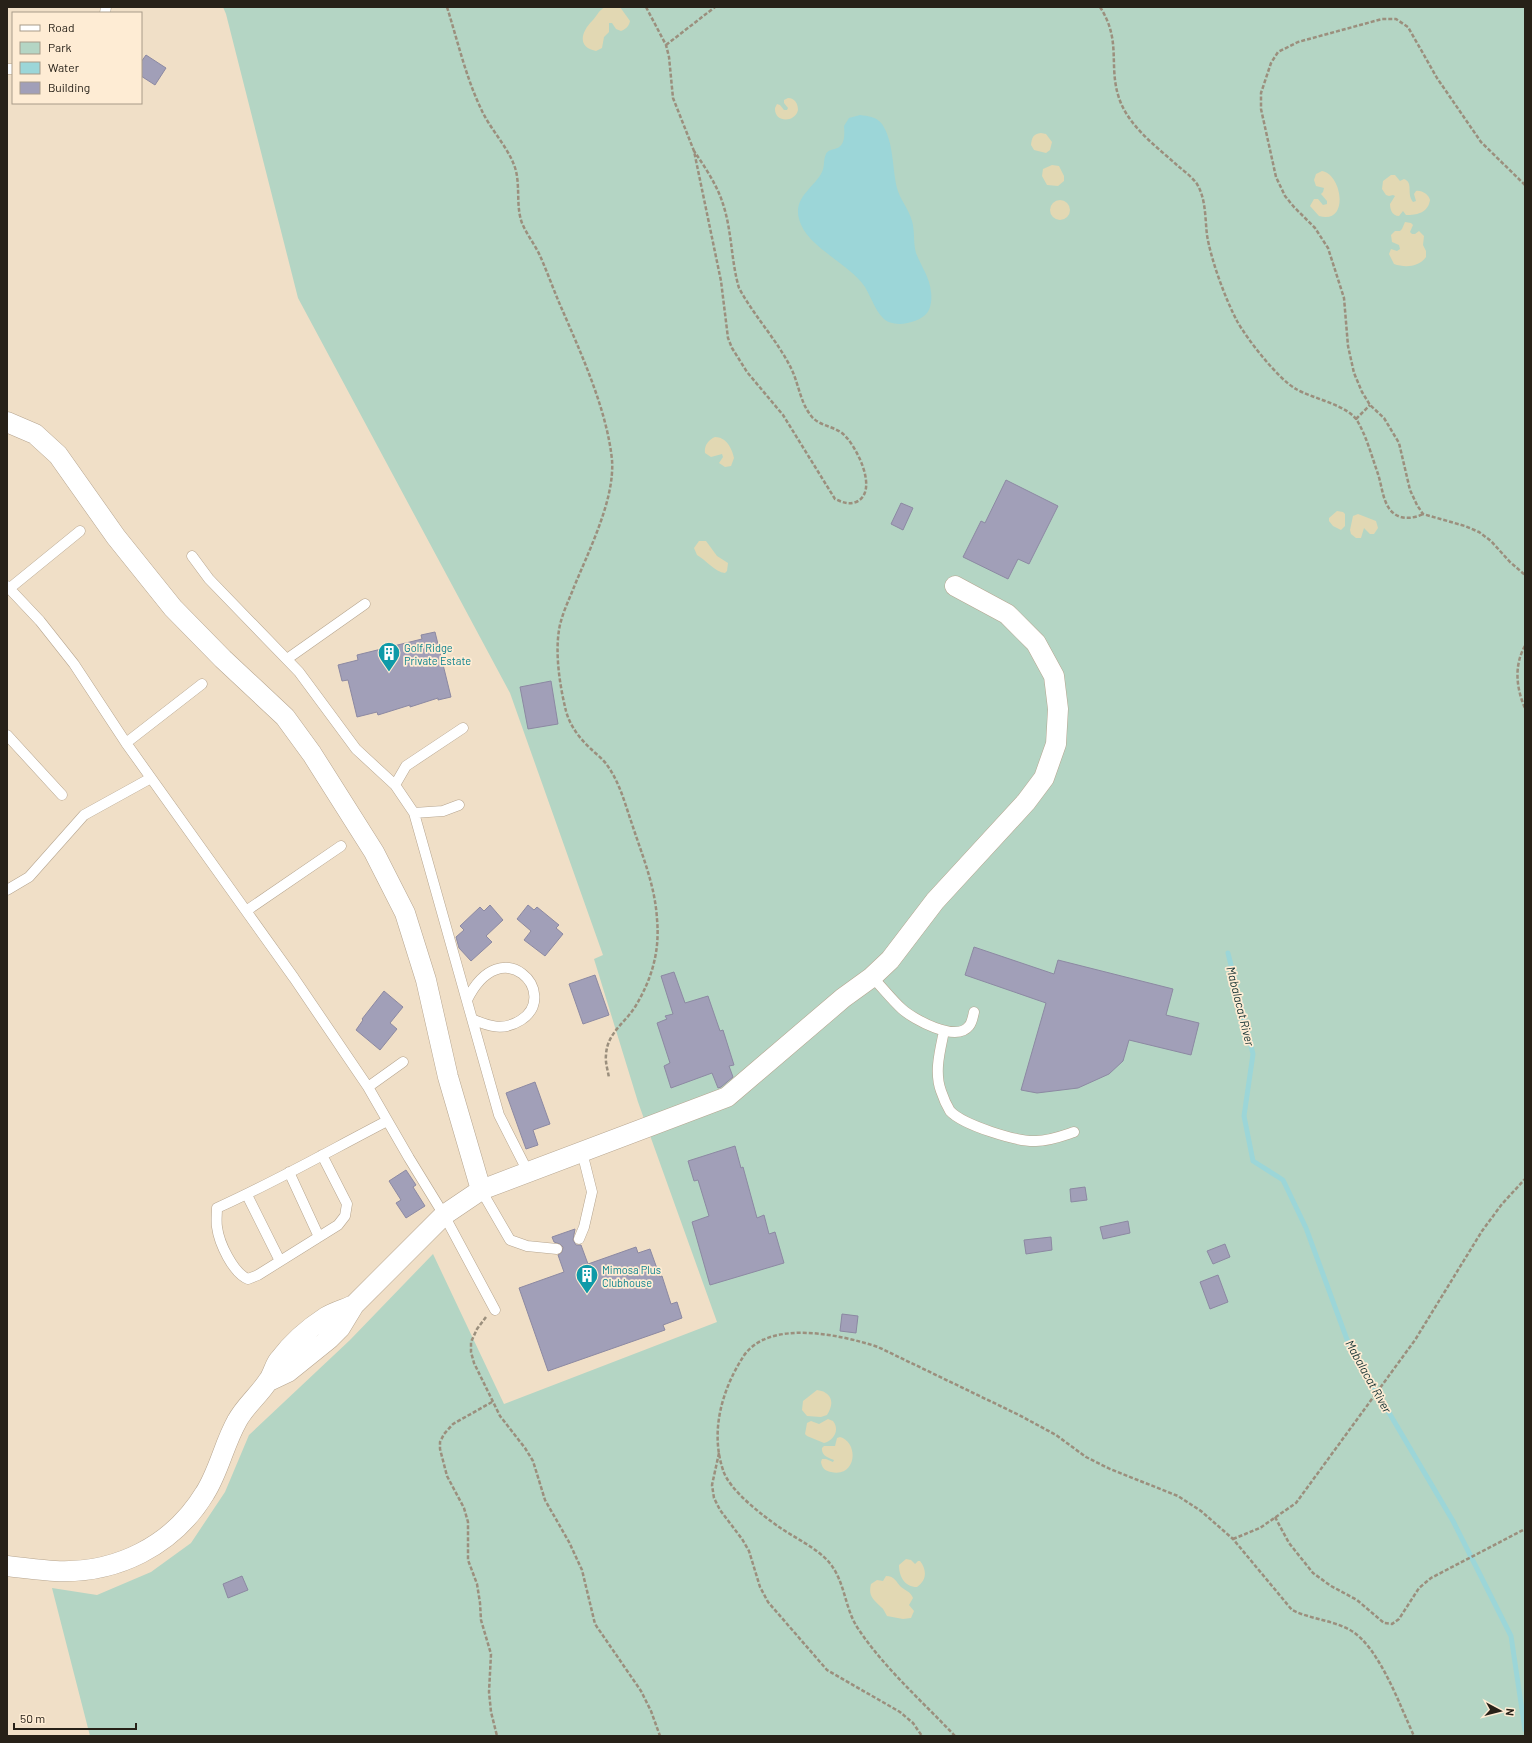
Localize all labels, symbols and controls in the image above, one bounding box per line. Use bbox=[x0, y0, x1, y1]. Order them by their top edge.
legend bbox=[12, 12, 142, 104]
text: Road bbox=[48, 20, 75, 34]
text: Park bbox=[48, 40, 72, 54]
text: Water bbox=[48, 60, 80, 74]
text: Building bbox=[48, 80, 90, 94]
building icon: Golf Ridge Private Estate bbox=[376, 640, 402, 673]
place label: Golf Ridge Private Estate bbox=[404, 641, 471, 667]
water label: Mabalacat River bbox=[1224, 965, 1258, 1048]
building icon: Mimosa Plus Clubhouse bbox=[574, 1262, 600, 1295]
place label: Mimosa Plus Clubhouse bbox=[602, 1263, 661, 1289]
water label: Mabalacat River bbox=[1343, 1337, 1395, 1416]
north arrow bbox=[1480, 1691, 1520, 1731]
scale bar bbox=[14, 1705, 136, 1731]
text: N bbox=[1504, 1708, 1517, 1717]
text: 50 m bbox=[20, 1711, 45, 1725]

